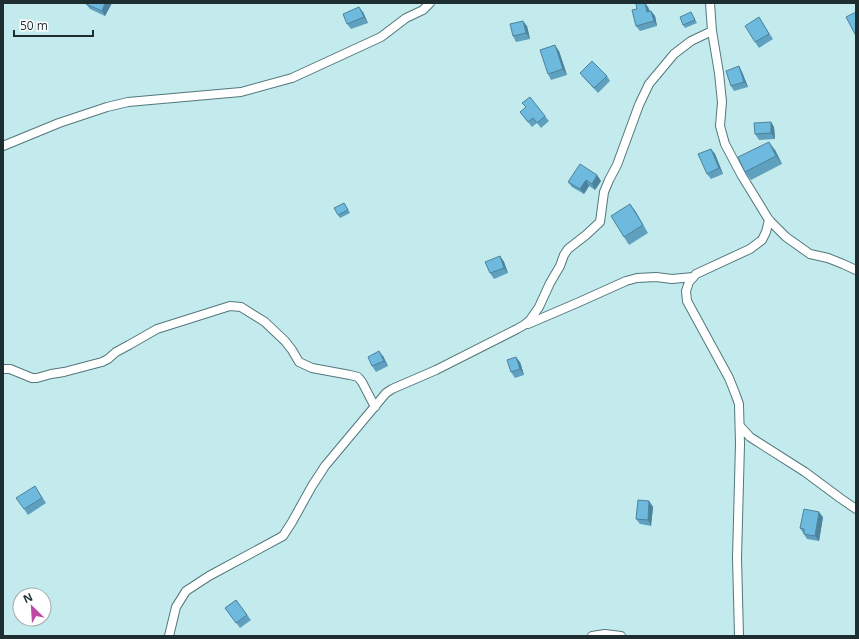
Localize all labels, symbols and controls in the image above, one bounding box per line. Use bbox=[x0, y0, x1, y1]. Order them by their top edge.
scale bar bbox=[14, 12, 93, 38]
text: 50 m bbox=[20, 17, 48, 34]
north arrow bbox=[12, 587, 52, 627]
text: N bbox=[20, 589, 35, 606]

